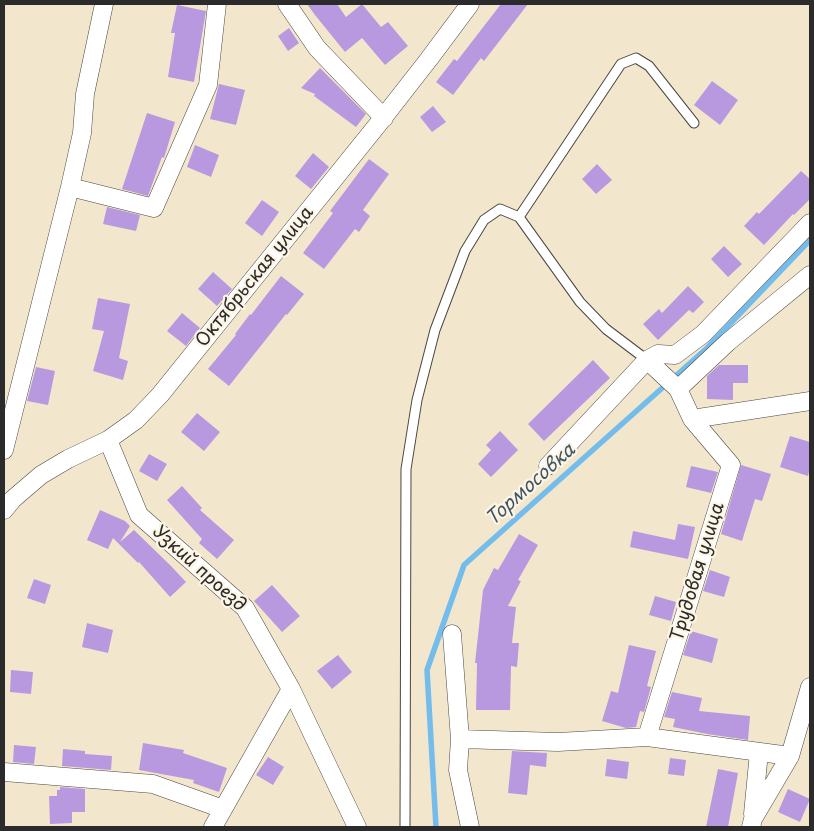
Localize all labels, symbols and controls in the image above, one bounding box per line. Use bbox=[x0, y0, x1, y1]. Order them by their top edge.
street label: Октябрьская улица bbox=[192, 202, 318, 352]
water label: Тормосовка bbox=[482, 439, 580, 531]
street label: Трудовая улица bbox=[667, 500, 729, 644]
street label: Узкий проезд bbox=[148, 521, 250, 617]

